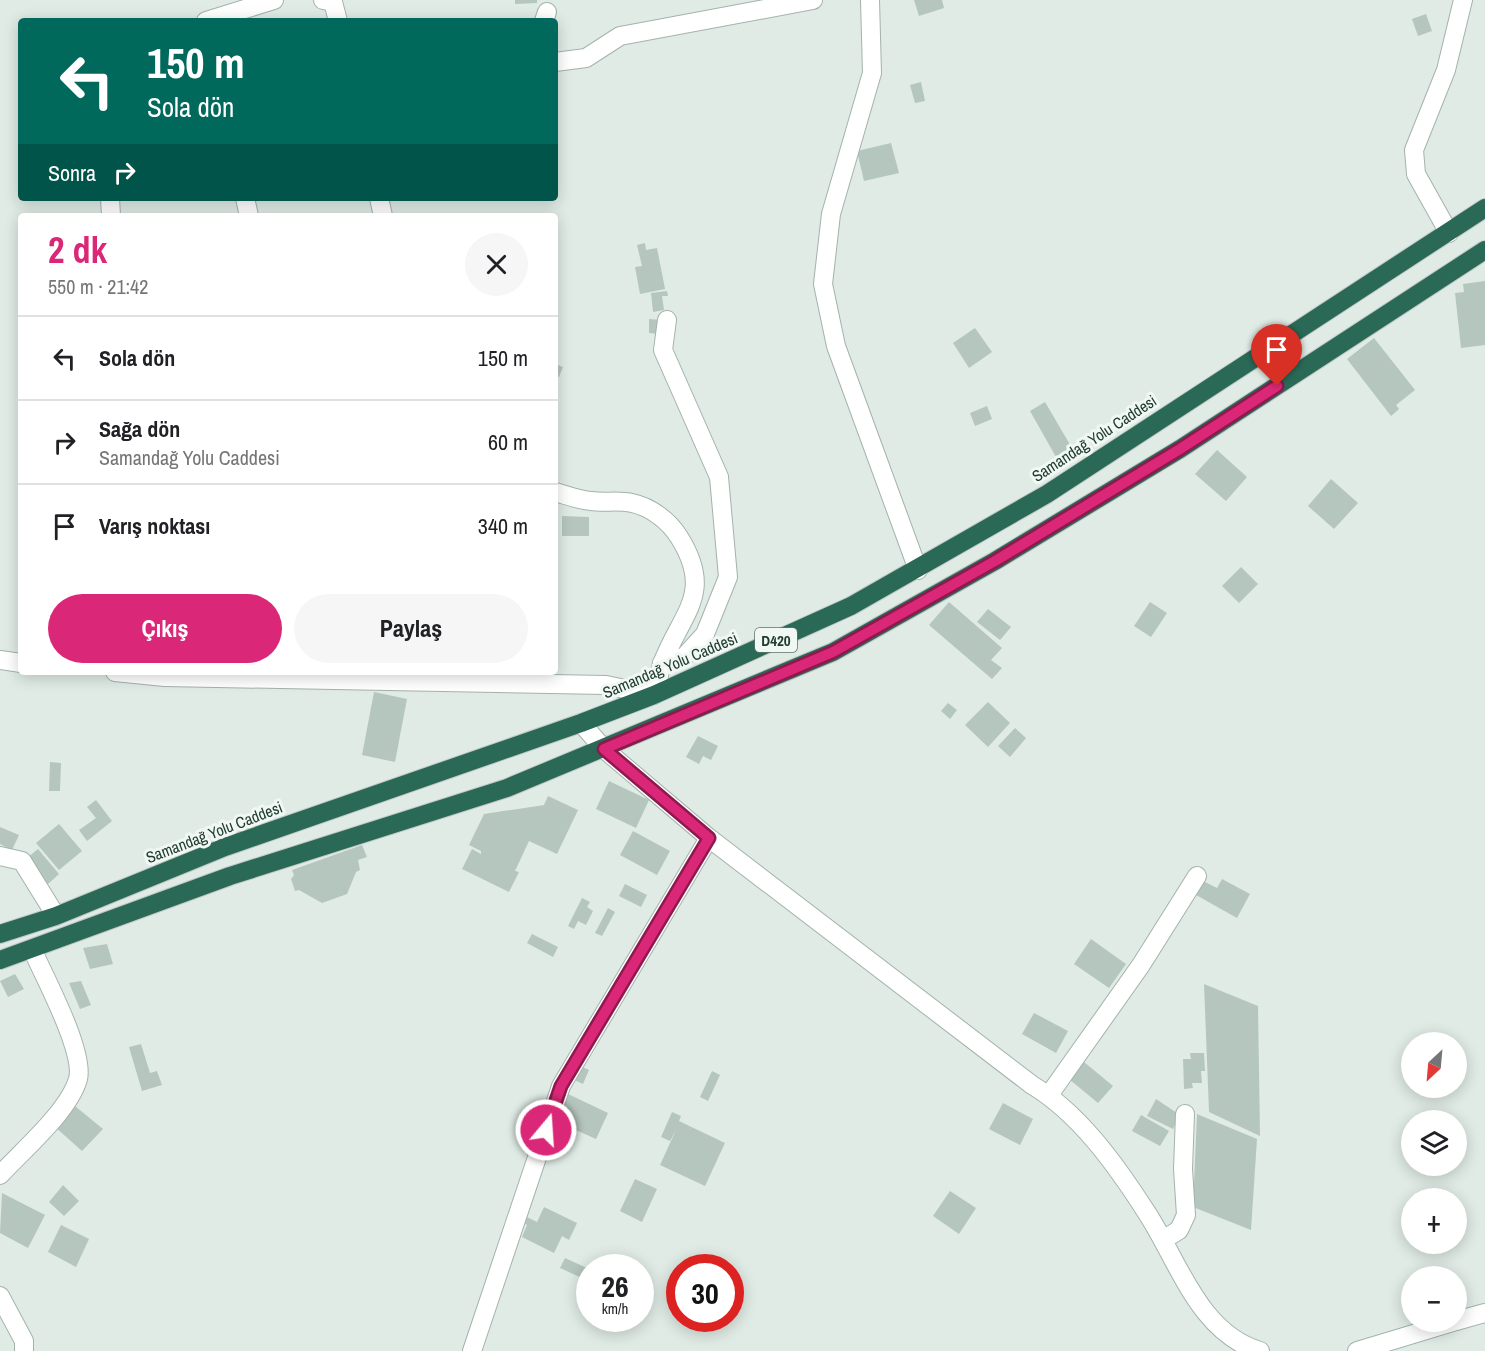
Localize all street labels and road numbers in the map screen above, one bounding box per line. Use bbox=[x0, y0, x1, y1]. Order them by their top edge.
street label: Samandağ Yolu Caddesi bbox=[1027, 389, 1161, 487]
street label: Samandağ Yolu Caddesi bbox=[599, 627, 741, 703]
road number: D420 bbox=[755, 628, 797, 652]
street label: Samandağ Yolu Caddesi bbox=[143, 796, 285, 868]

